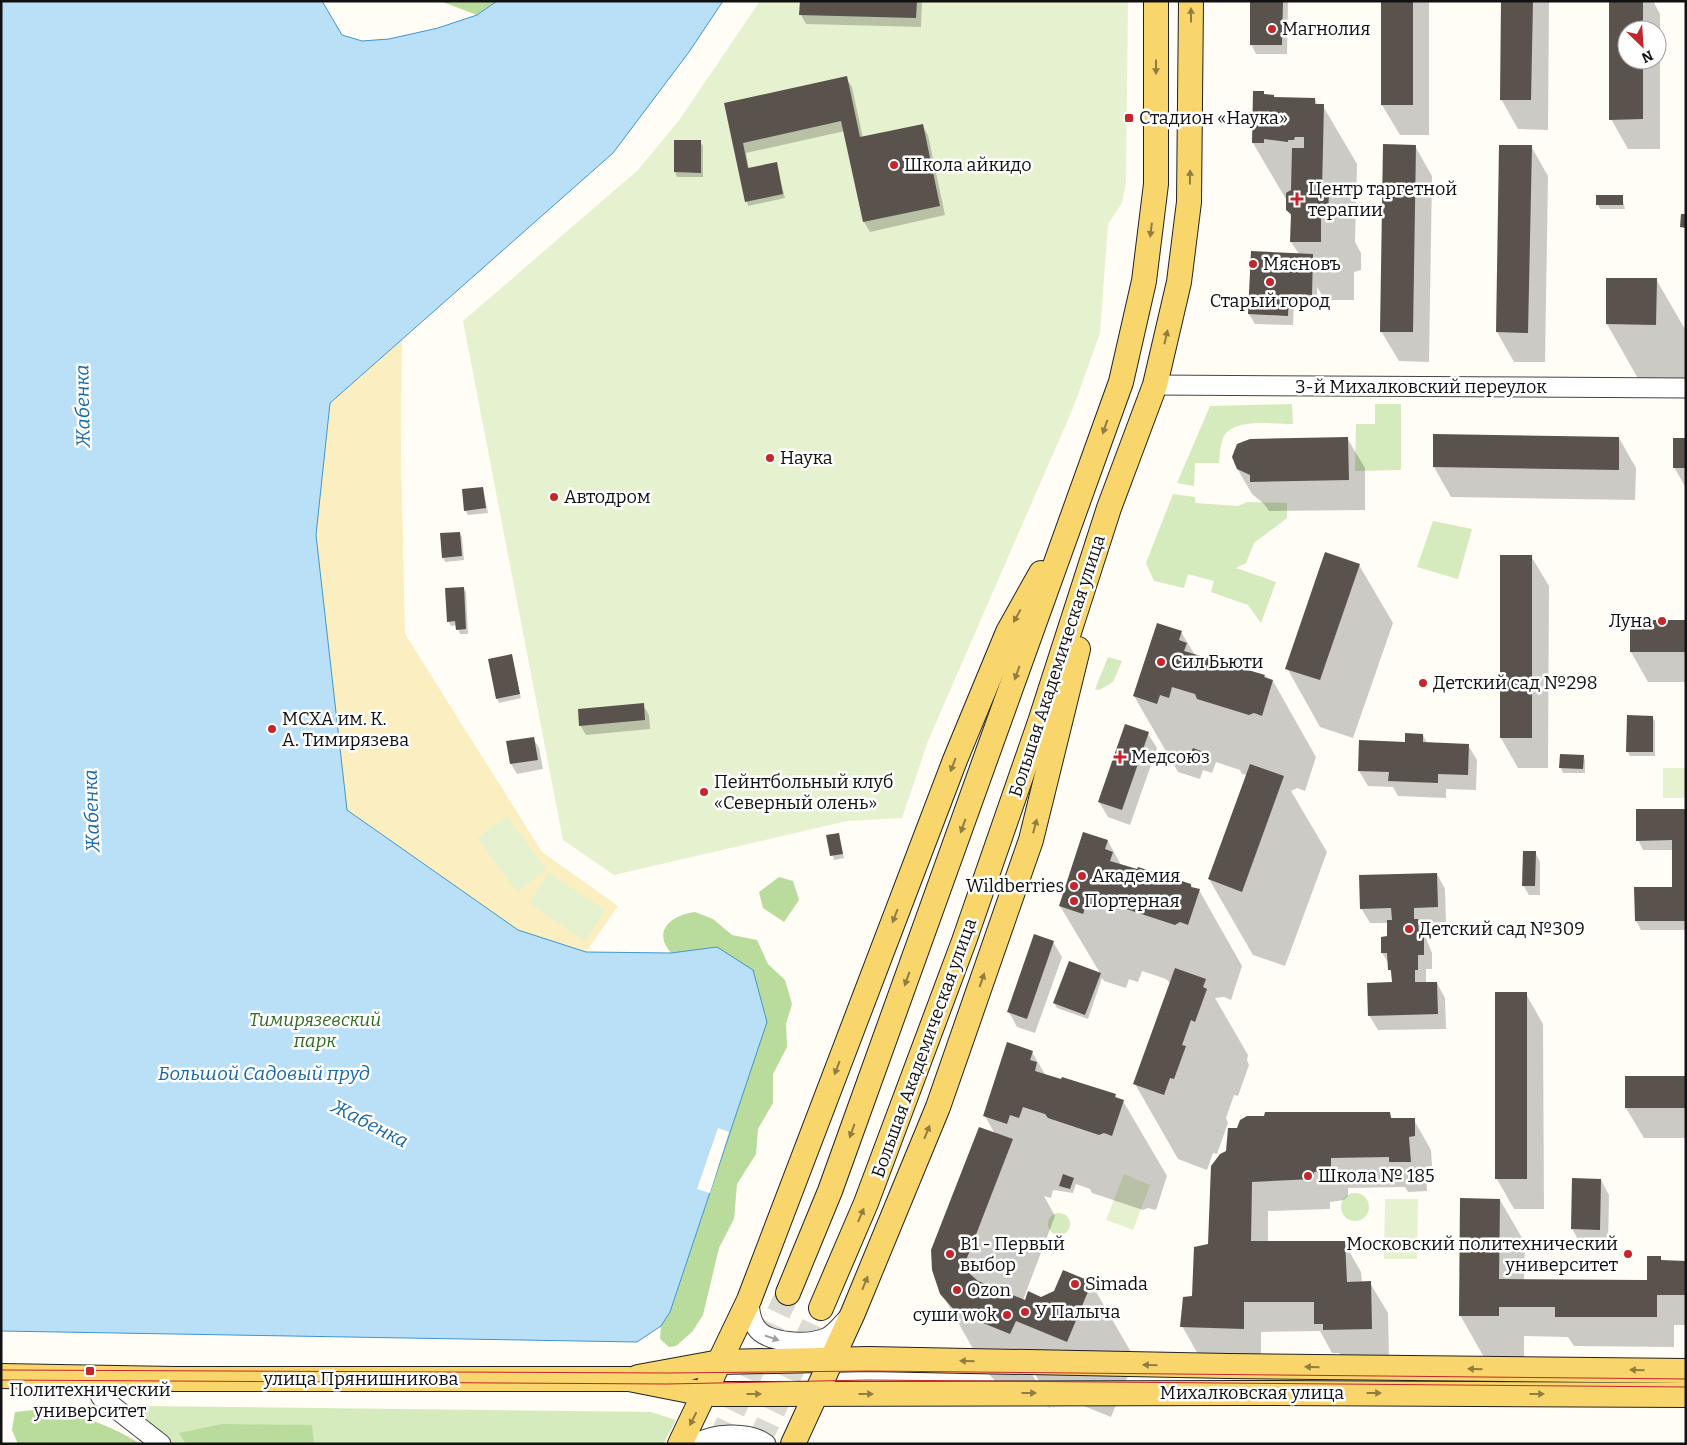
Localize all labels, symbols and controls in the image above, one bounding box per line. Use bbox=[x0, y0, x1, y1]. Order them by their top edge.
one-way arrow bbox=[1187, 6, 1195, 22]
place label: Магнолия bbox=[1282, 18, 1370, 40]
north arrow bbox=[1617, 20, 1667, 70]
marker: Магнолия bbox=[1266, 23, 1278, 35]
text: N bbox=[1639, 46, 1656, 66]
one-way arrow bbox=[1152, 60, 1160, 76]
place label: Стадион «Наука» bbox=[1139, 107, 1288, 129]
marker: Стадион «Наука» bbox=[1123, 112, 1135, 124]
place label: Школа айкидо bbox=[904, 154, 1032, 176]
marker: Школа айкидо bbox=[888, 159, 900, 171]
one-way arrow bbox=[1186, 169, 1194, 185]
place label: Центр таргетной терапии bbox=[1308, 178, 1457, 221]
marker: Центр таргетной терапии bbox=[1290, 192, 1304, 206]
one-way arrow bbox=[1147, 222, 1155, 238]
place label: Мясновъ bbox=[1263, 253, 1341, 275]
marker: Мясновъ bbox=[1247, 258, 1259, 270]
marker: Старый город bbox=[1264, 276, 1276, 288]
place label: Старый город bbox=[1210, 290, 1330, 312]
one-way arrow bbox=[1162, 330, 1170, 345]
water label: Жабенка bbox=[70, 364, 95, 449]
street label: 3-й Михалковский переулок bbox=[1295, 376, 1547, 398]
one-way arrow bbox=[1101, 420, 1108, 435]
place label: Наука bbox=[780, 447, 833, 469]
marker: Наука bbox=[764, 452, 776, 464]
place label: Автодром bbox=[564, 486, 650, 508]
marker: Автодром bbox=[548, 491, 560, 503]
street label: Большая Академическая улица bbox=[1004, 532, 1110, 800]
one-way arrow bbox=[1013, 609, 1022, 622]
place label: Луна bbox=[1609, 610, 1652, 632]
marker: Луна bbox=[1656, 615, 1668, 627]
place label: Сил Бьюти bbox=[1171, 651, 1264, 673]
marker: Сил Бьюти bbox=[1155, 656, 1167, 668]
one-way arrow bbox=[1013, 666, 1021, 681]
place label: Детский сад №298 bbox=[1433, 672, 1598, 694]
marker: Детский сад №298 bbox=[1417, 677, 1429, 689]
place label: МСХА им. К. А. Тимирязева bbox=[282, 708, 409, 751]
marker: МСХА им. К. А. Тимирязева bbox=[266, 723, 278, 735]
place label: Медсоюз bbox=[1131, 746, 1210, 768]
marker: Медсоюз bbox=[1113, 750, 1127, 764]
one-way arrow bbox=[949, 758, 957, 773]
water label: Жабенка bbox=[79, 769, 104, 854]
place label: Пейнтбольный клуб «Северный олень» bbox=[714, 771, 893, 814]
marker: Пейнтбольный клуб «Северный олень» bbox=[698, 786, 710, 798]
one-way arrow bbox=[1031, 818, 1039, 833]
one-way arrow bbox=[959, 819, 967, 834]
place label: Академия bbox=[1092, 865, 1180, 887]
marker: Академия bbox=[1076, 870, 1088, 882]
place label: Wildberries bbox=[966, 875, 1064, 897]
marker: Wildberries bbox=[1068, 880, 1080, 892]
place label: Портерная bbox=[1084, 890, 1180, 912]
marker: Портерная bbox=[1068, 895, 1080, 907]
one-way arrow bbox=[891, 909, 899, 924]
street label: Большая Академическая улица bbox=[867, 915, 981, 1181]
place label: Детский сад №309 bbox=[1419, 918, 1585, 940]
marker: Детский сад №309 bbox=[1403, 923, 1415, 935]
one-way arrow bbox=[903, 972, 911, 987]
one-way arrow bbox=[979, 972, 986, 987]
park label: Тимирязевский парк bbox=[249, 1009, 381, 1052]
one-way arrow bbox=[833, 1061, 841, 1076]
water label: Большой Садовый пруд bbox=[158, 1062, 370, 1085]
water label: Жабенка bbox=[327, 1094, 412, 1153]
one-way arrow bbox=[848, 1124, 855, 1139]
one-way arrow bbox=[924, 1125, 931, 1140]
place label: Школа № 185 bbox=[1318, 1165, 1435, 1187]
marker: Школа № 185 bbox=[1302, 1170, 1314, 1182]
one-way arrow bbox=[857, 1208, 865, 1222]
place label: В1 - Первый выбор bbox=[960, 1233, 1065, 1276]
place label: Московский политехнический университет bbox=[1346, 1233, 1618, 1276]
marker: В1 - Первый выбор bbox=[944, 1248, 956, 1260]
marker: Московский политехнический университет bbox=[1622, 1248, 1634, 1260]
place label: Simada bbox=[1085, 1273, 1148, 1295]
one-way arrow bbox=[861, 1275, 869, 1290]
marker: Simada bbox=[1069, 1278, 1081, 1290]
place label: Ozon bbox=[967, 1279, 1011, 1301]
marker: Ozon bbox=[951, 1284, 963, 1296]
place label: У Палыча bbox=[1035, 1301, 1120, 1323]
place label: суши wok bbox=[913, 1304, 998, 1326]
marker: У Палыча bbox=[1019, 1306, 1031, 1318]
marker: суши wok bbox=[1001, 1309, 1013, 1321]
one-way arrow bbox=[765, 1334, 780, 1342]
one-way arrow bbox=[958, 1357, 974, 1365]
one-way arrow bbox=[1141, 1360, 1157, 1368]
one-way arrow bbox=[1304, 1363, 1320, 1371]
marker: Политехнический университет bbox=[84, 1365, 96, 1377]
one-way arrow bbox=[1466, 1365, 1482, 1373]
one-way arrow bbox=[1629, 1366, 1645, 1374]
street label: улица Прянишникова bbox=[263, 1368, 459, 1390]
place label: Политехнический университет bbox=[9, 1379, 171, 1422]
street label: Михалковская улица bbox=[1160, 1382, 1344, 1404]
one-way arrow bbox=[1021, 1389, 1037, 1397]
one-way arrow bbox=[1367, 1389, 1383, 1397]
one-way arrow bbox=[746, 1390, 762, 1398]
one-way arrow bbox=[859, 1390, 875, 1398]
one-way arrow bbox=[1529, 1390, 1545, 1398]
one-way arrow bbox=[689, 1412, 697, 1426]

